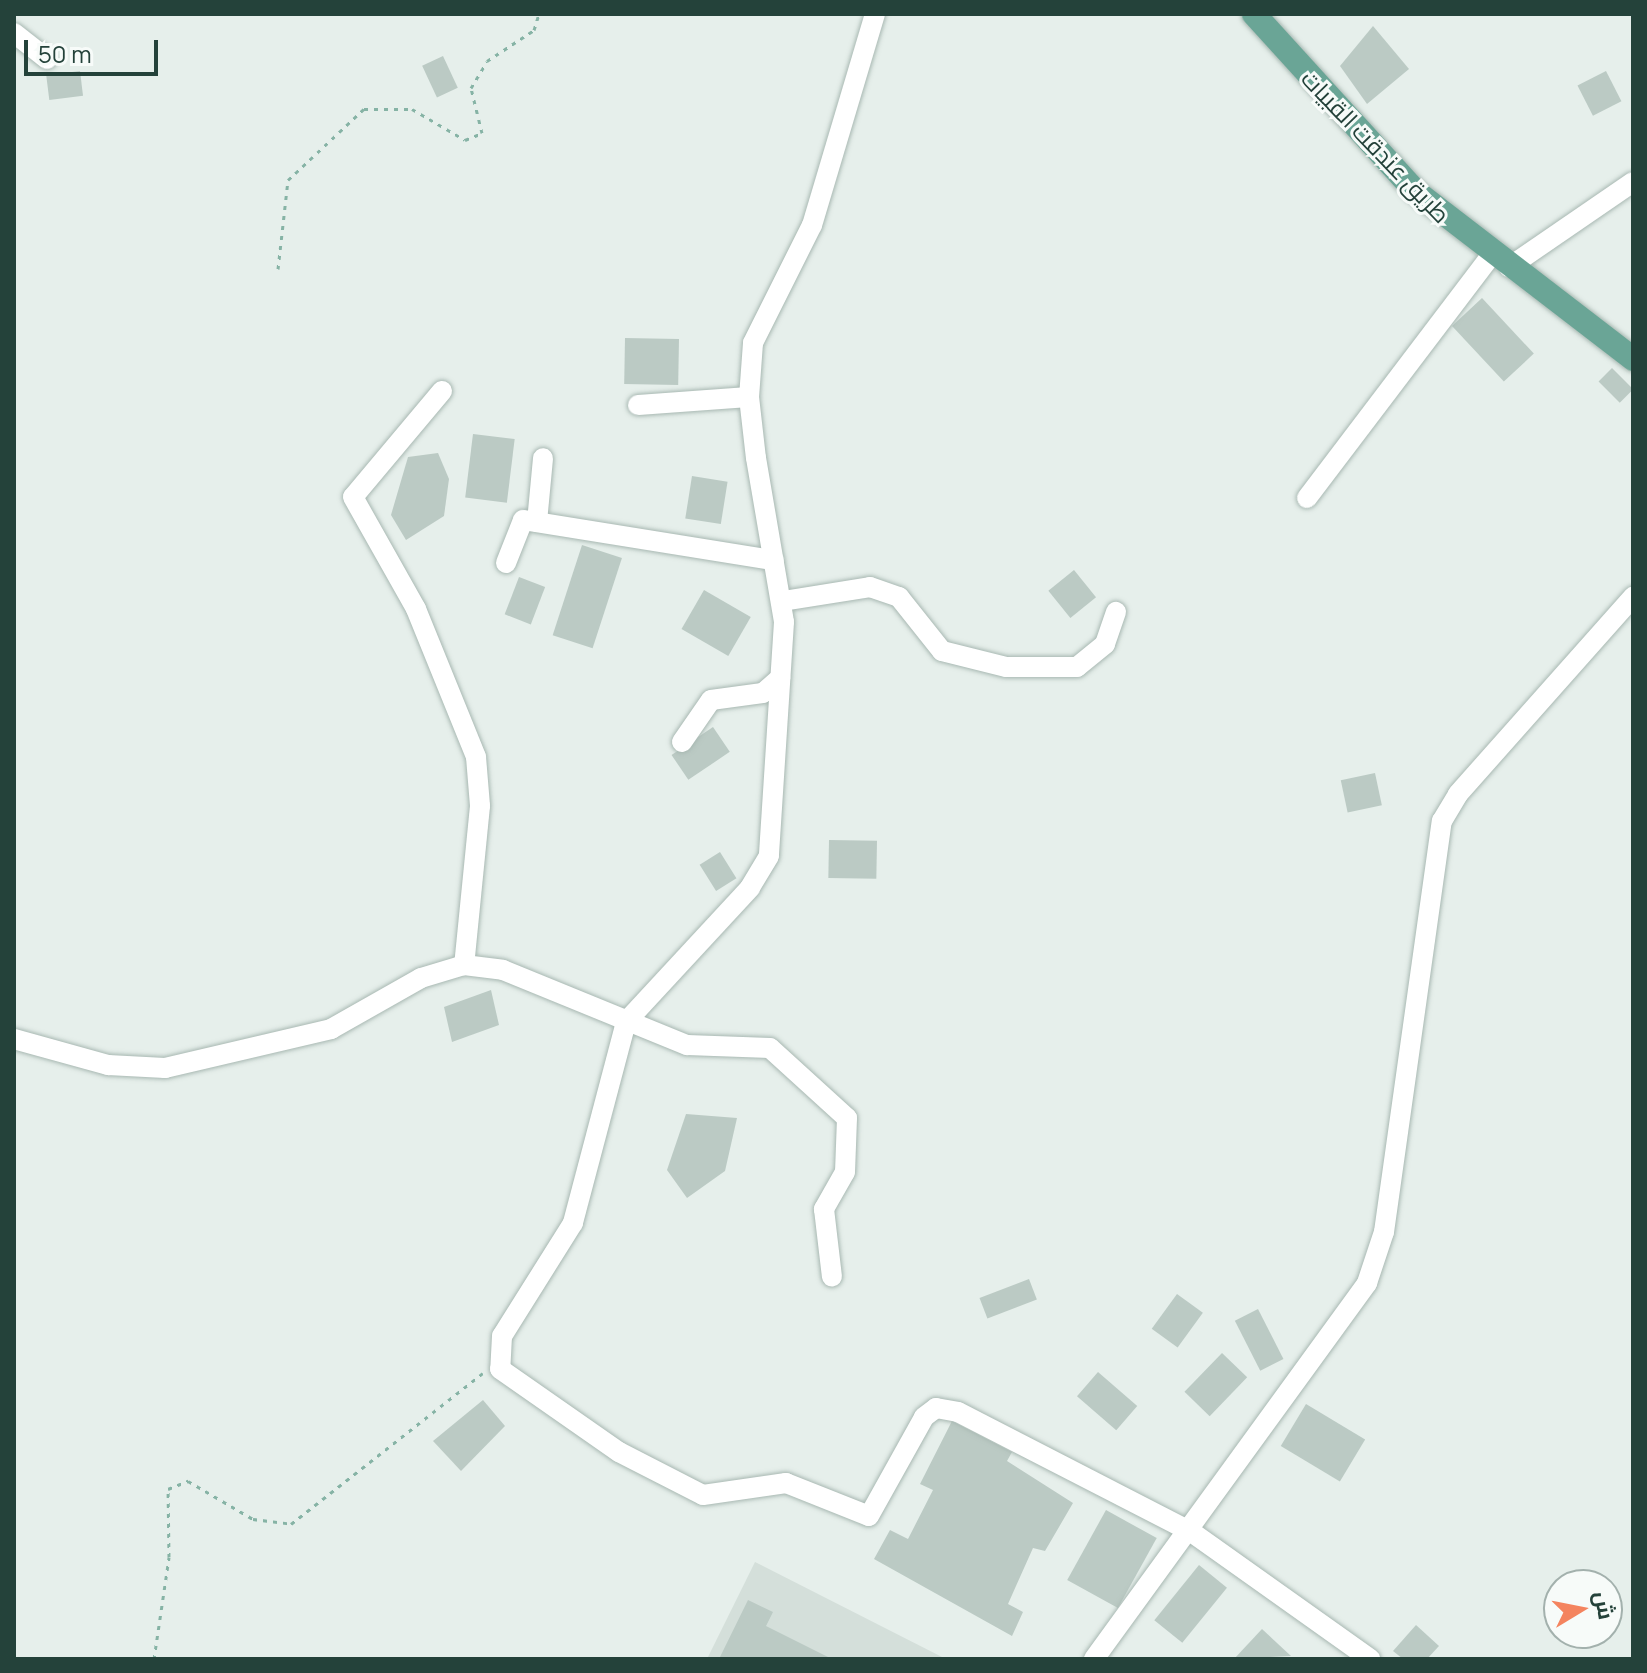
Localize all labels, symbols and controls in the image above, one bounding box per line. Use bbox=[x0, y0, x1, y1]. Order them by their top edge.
scale bar bbox=[28, 24, 162, 74]
text: 50 m bbox=[38, 37, 92, 70]
street label: طريق عندقت القبيات bbox=[1296, 64, 1456, 228]
north arrow bbox=[1543, 1569, 1623, 1649]
text: ش bbox=[1587, 1589, 1622, 1622]

